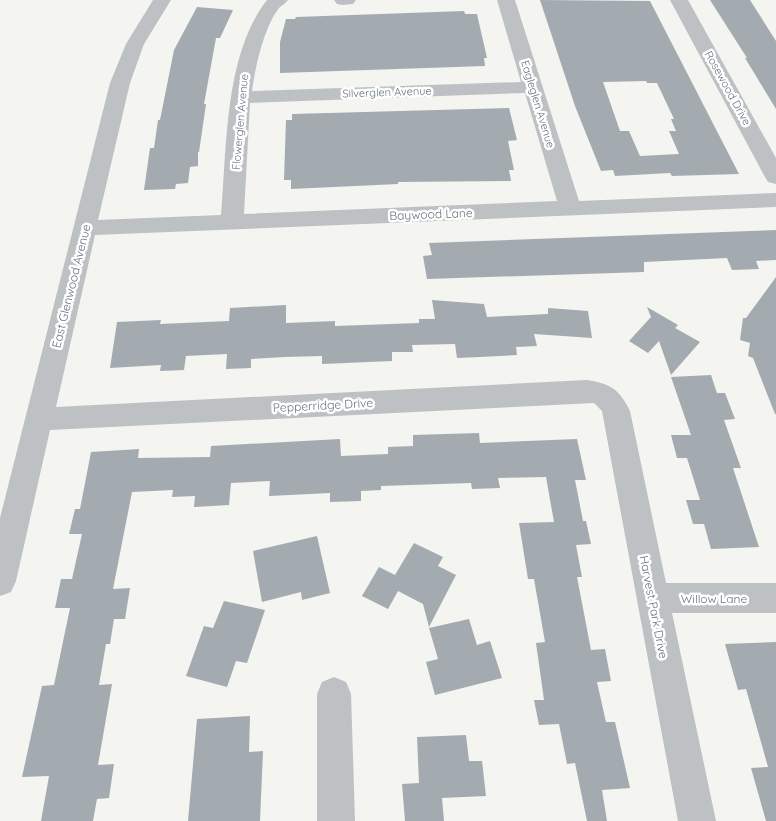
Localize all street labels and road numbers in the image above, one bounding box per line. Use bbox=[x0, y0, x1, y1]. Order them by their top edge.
street label: Rosewood Drive bbox=[702, 48, 754, 128]
street label: Eagleglen Avenue bbox=[518, 59, 558, 149]
street label: Flowerglen Avenue bbox=[229, 73, 251, 171]
street label: Silverglen Avenue bbox=[342, 83, 432, 101]
street label: Baywood Lane bbox=[389, 205, 473, 223]
street label: East Glenwood Avenue bbox=[48, 222, 94, 349]
street label: Pepperridge Drive bbox=[272, 395, 374, 415]
street label: Harvest Park Drive bbox=[637, 554, 671, 660]
street label: Willow Lane bbox=[681, 591, 747, 606]

